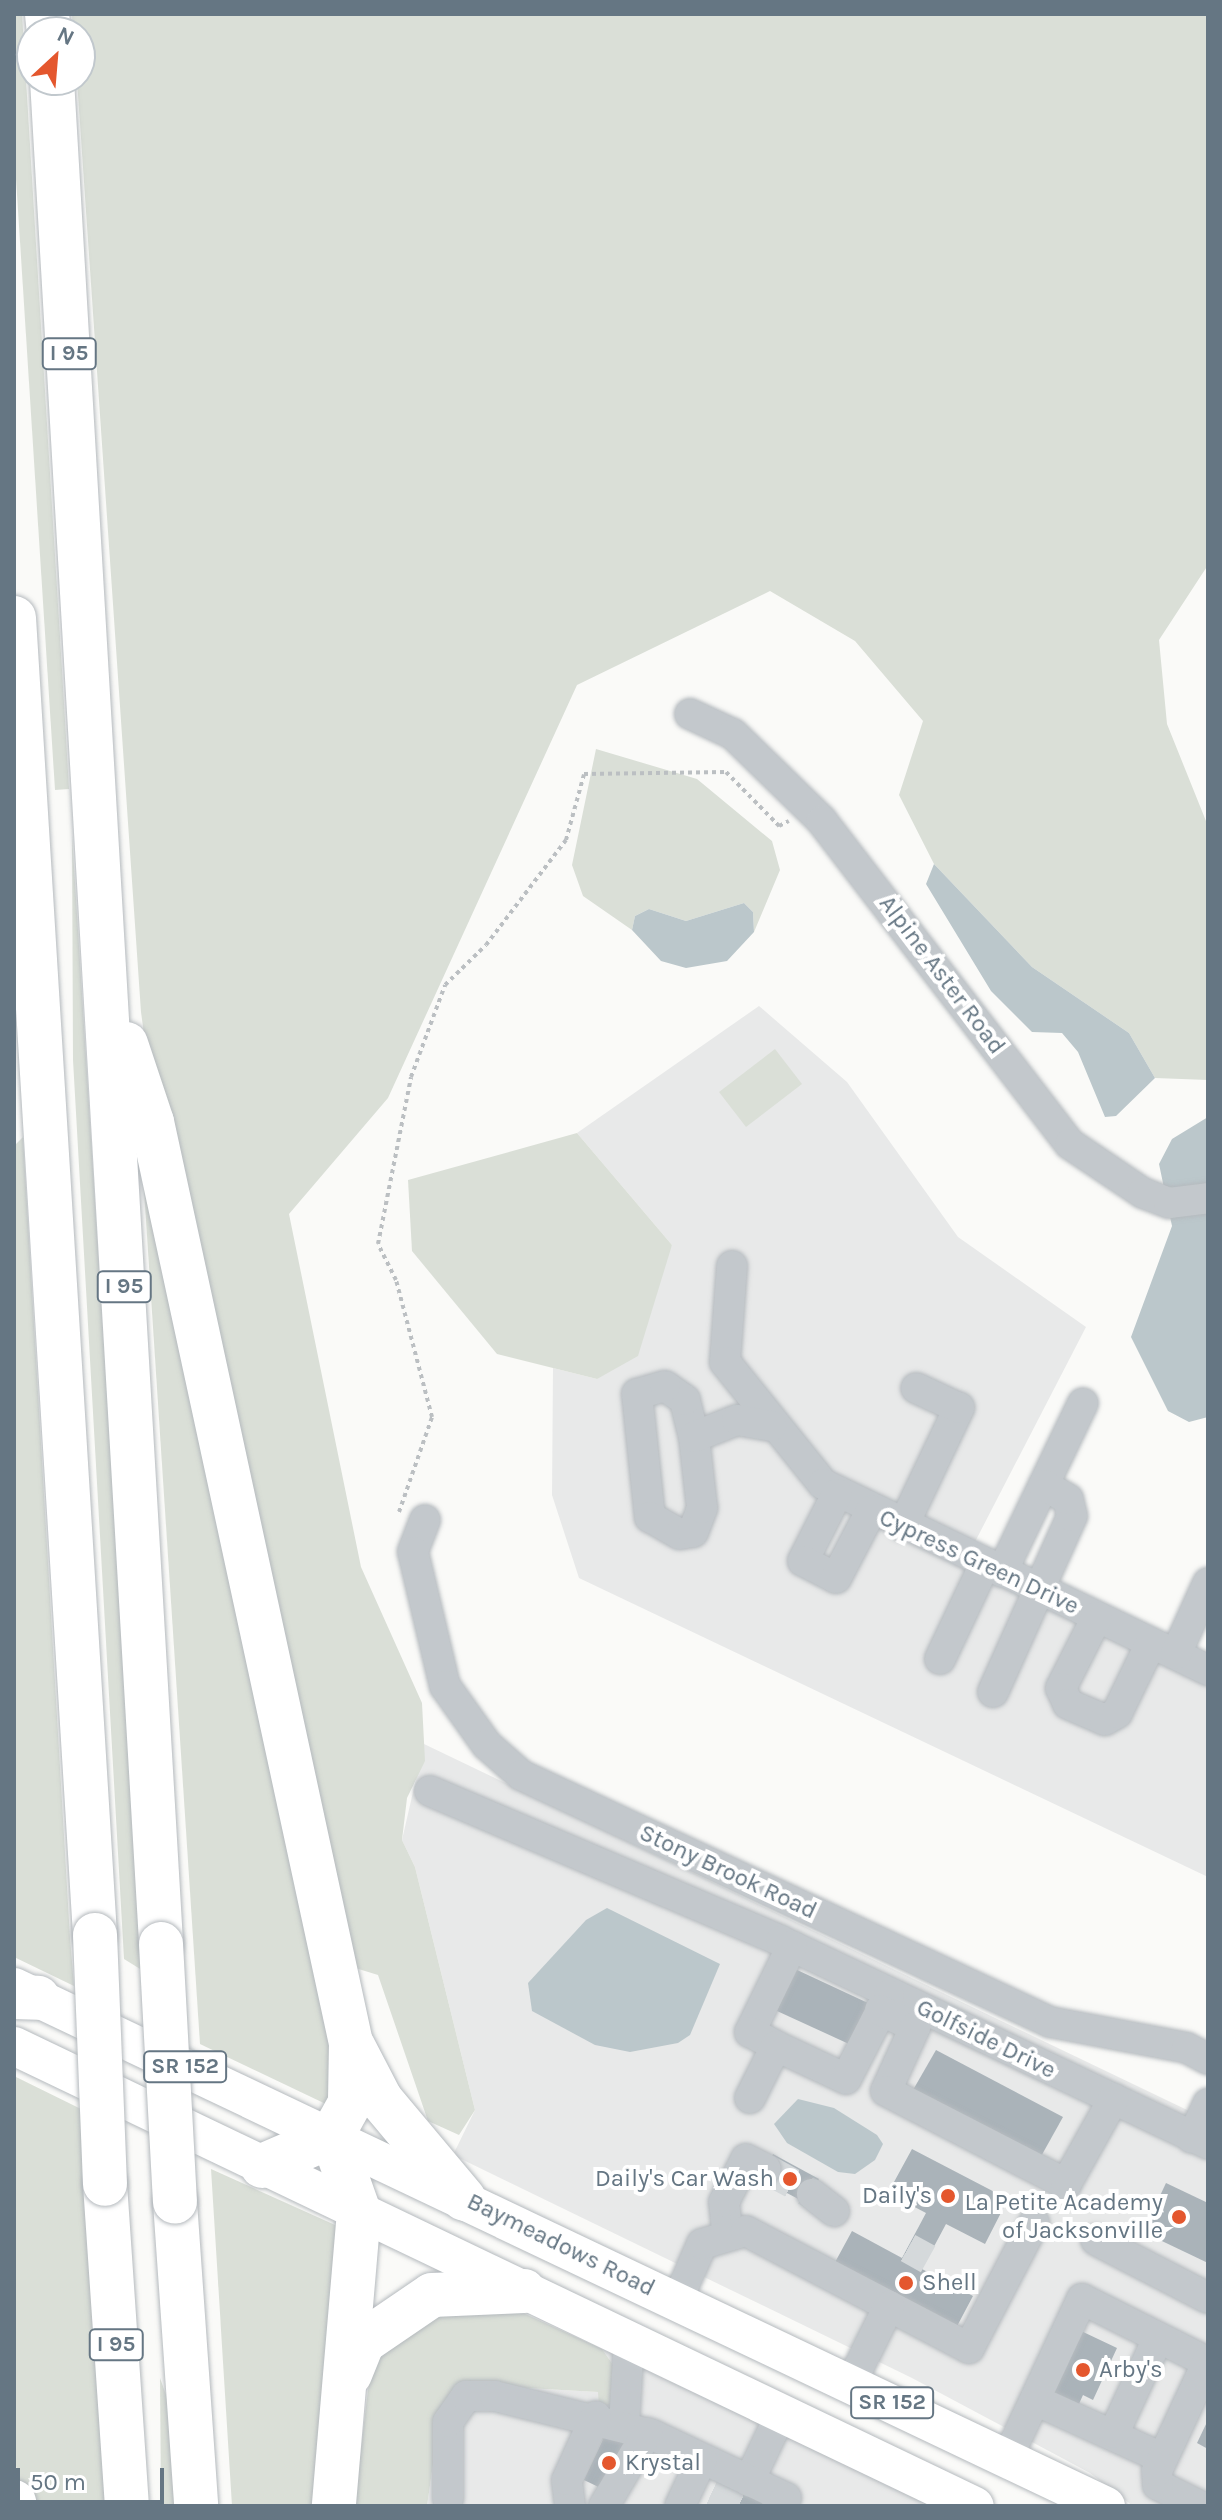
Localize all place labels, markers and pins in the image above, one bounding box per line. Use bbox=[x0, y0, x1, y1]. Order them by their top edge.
place label: Daily's Car Wash bbox=[595, 2165, 774, 2193]
marker: Daily's Car Wash bbox=[781, 2170, 799, 2188]
place label: Daily's bbox=[862, 2182, 932, 2210]
marker: Daily's bbox=[939, 2187, 957, 2205]
place label: La Petite Academy of Jacksonville bbox=[964, 2189, 1163, 2245]
marker: La Petite Academy of Jacksonville bbox=[1170, 2208, 1188, 2226]
place label: Shell bbox=[922, 2269, 977, 2297]
marker: Shell bbox=[897, 2274, 915, 2292]
place label: Arby's bbox=[1099, 2356, 1163, 2384]
marker: Arby's bbox=[1074, 2361, 1092, 2379]
place label: Krystal bbox=[625, 2449, 701, 2477]
marker: Krystal bbox=[600, 2454, 618, 2472]

